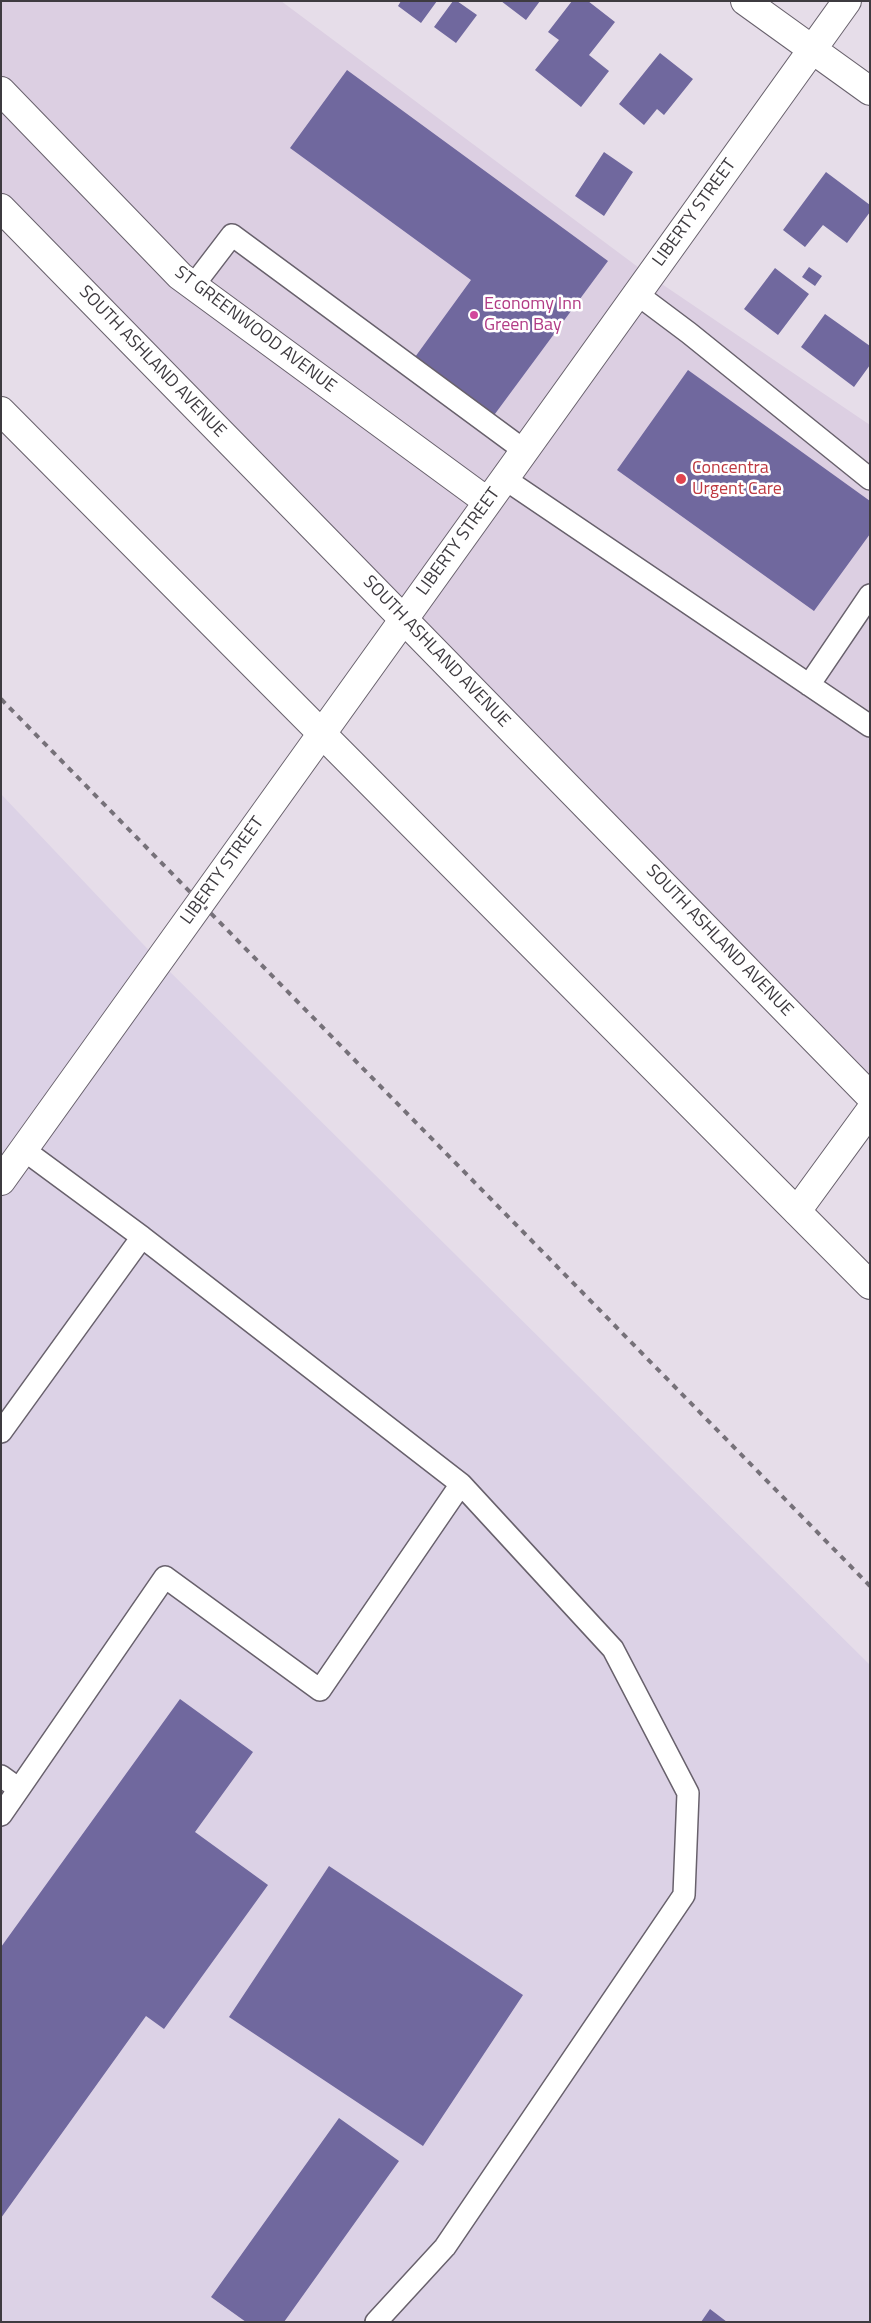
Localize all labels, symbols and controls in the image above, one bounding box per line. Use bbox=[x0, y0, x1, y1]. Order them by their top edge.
street label: LIBERTY STREET bbox=[649, 155, 741, 271]
street label: ST GREENWOOD AVENUE bbox=[170, 262, 340, 398]
street label: SOUTH ASHLAND AVENUE bbox=[74, 282, 230, 442]
place label: Economy Inn Green Bay bbox=[484, 294, 582, 336]
marker: Economy Inn Green Bay bbox=[468, 309, 480, 321]
place label: Concentra Urgent Care bbox=[692, 458, 782, 500]
marker: Concentra Urgent Care bbox=[674, 472, 688, 486]
street label: LIBERTY STREET bbox=[413, 484, 505, 600]
street label: SOUTH ASHLAND AVENUE bbox=[358, 572, 514, 732]
street label: LIBERTY STREET bbox=[177, 813, 269, 929]
street label: SOUTH ASHLAND AVENUE bbox=[641, 861, 797, 1021]

